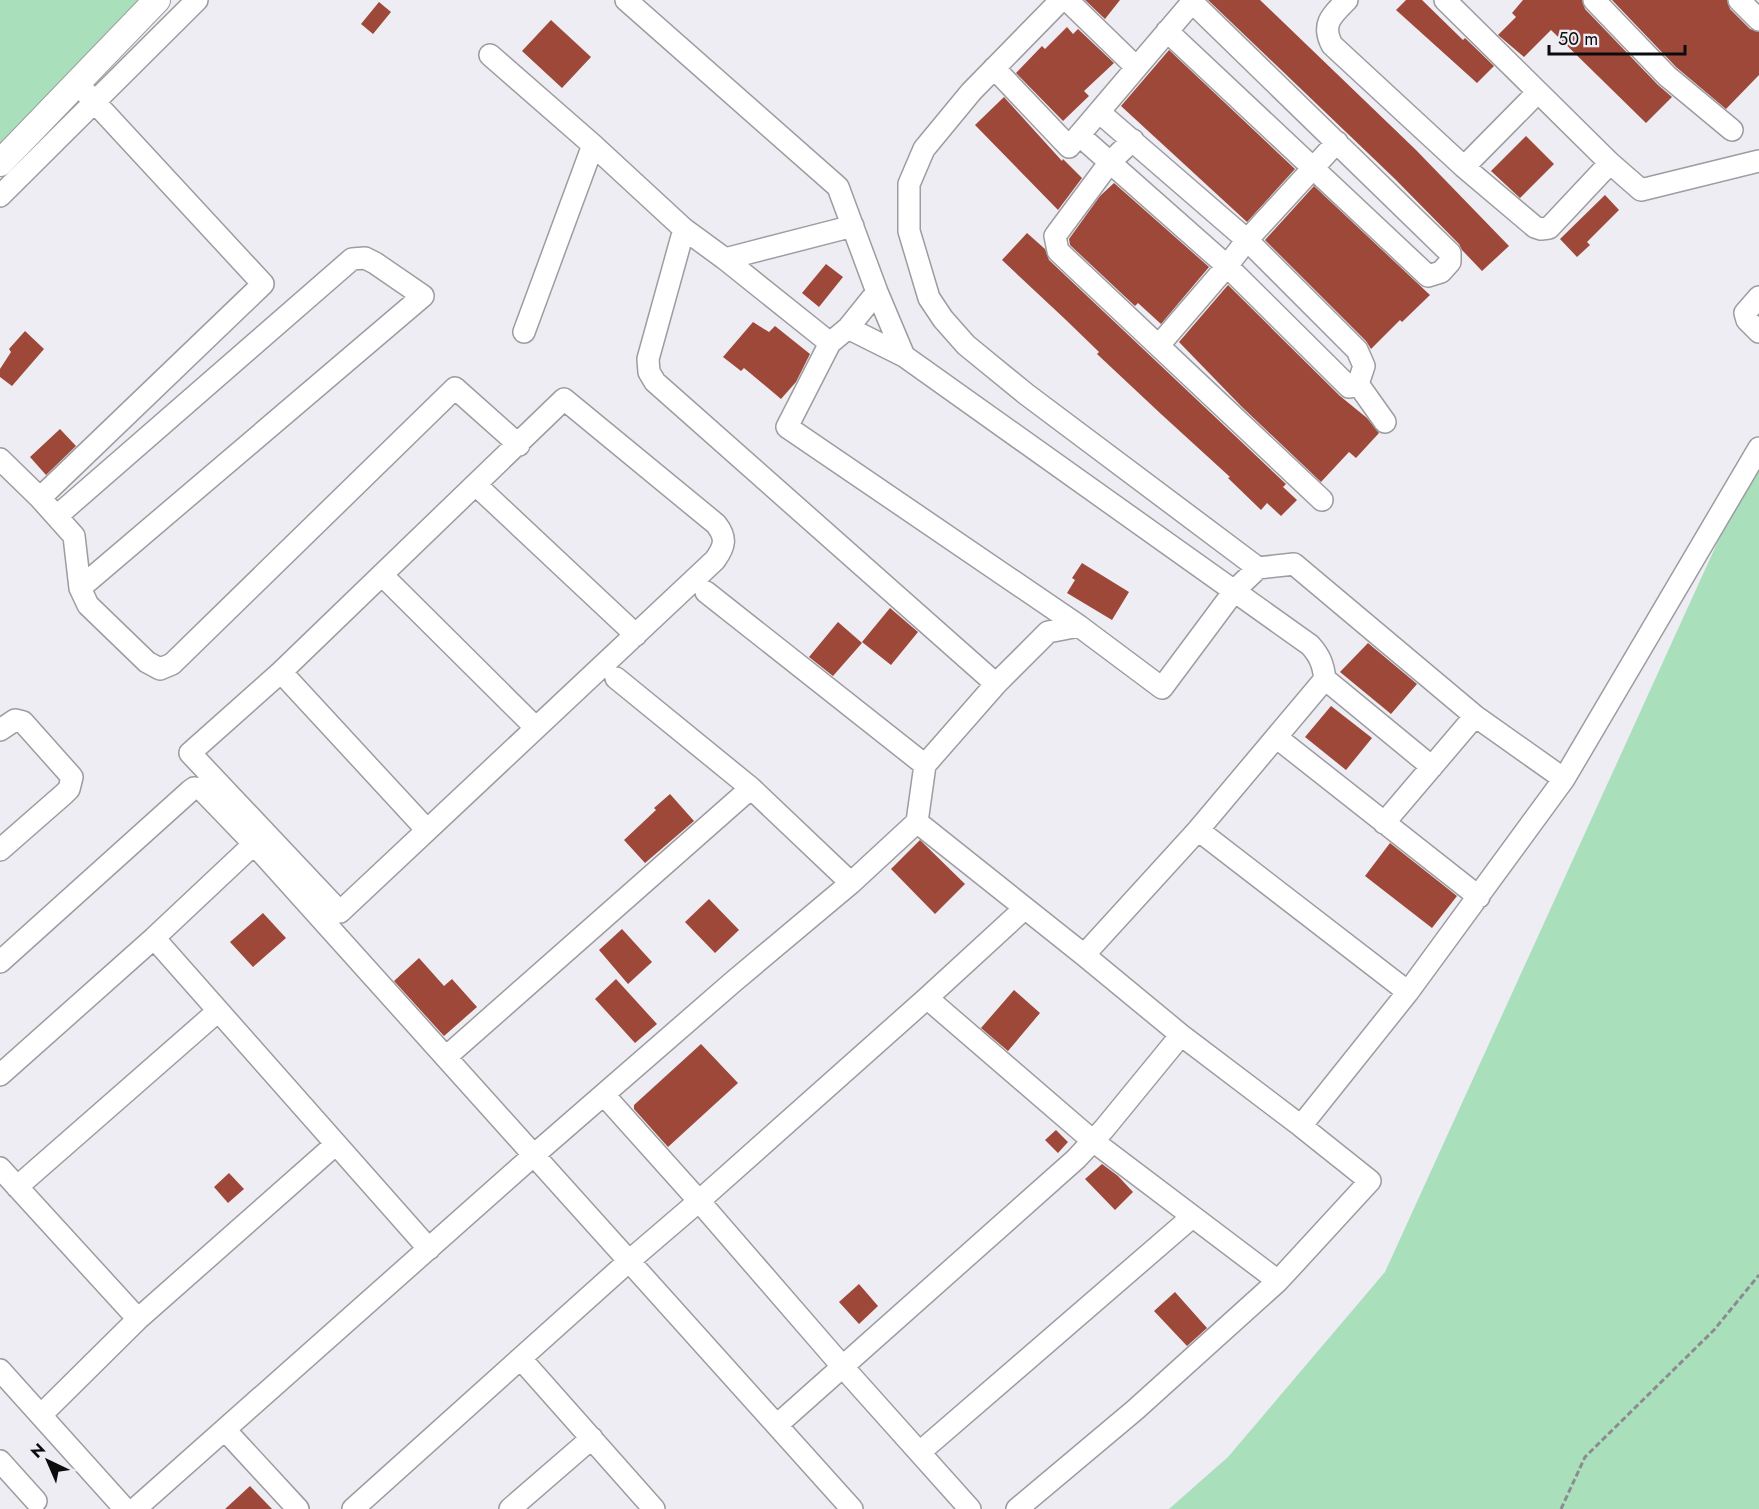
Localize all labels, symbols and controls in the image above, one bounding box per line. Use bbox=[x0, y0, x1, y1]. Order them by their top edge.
scale bar bbox=[1549, 18, 1686, 56]
text: 50 m bbox=[1558, 26, 1598, 52]
north arrow bbox=[18, 1431, 78, 1491]
text: N bbox=[25, 1438, 50, 1463]

